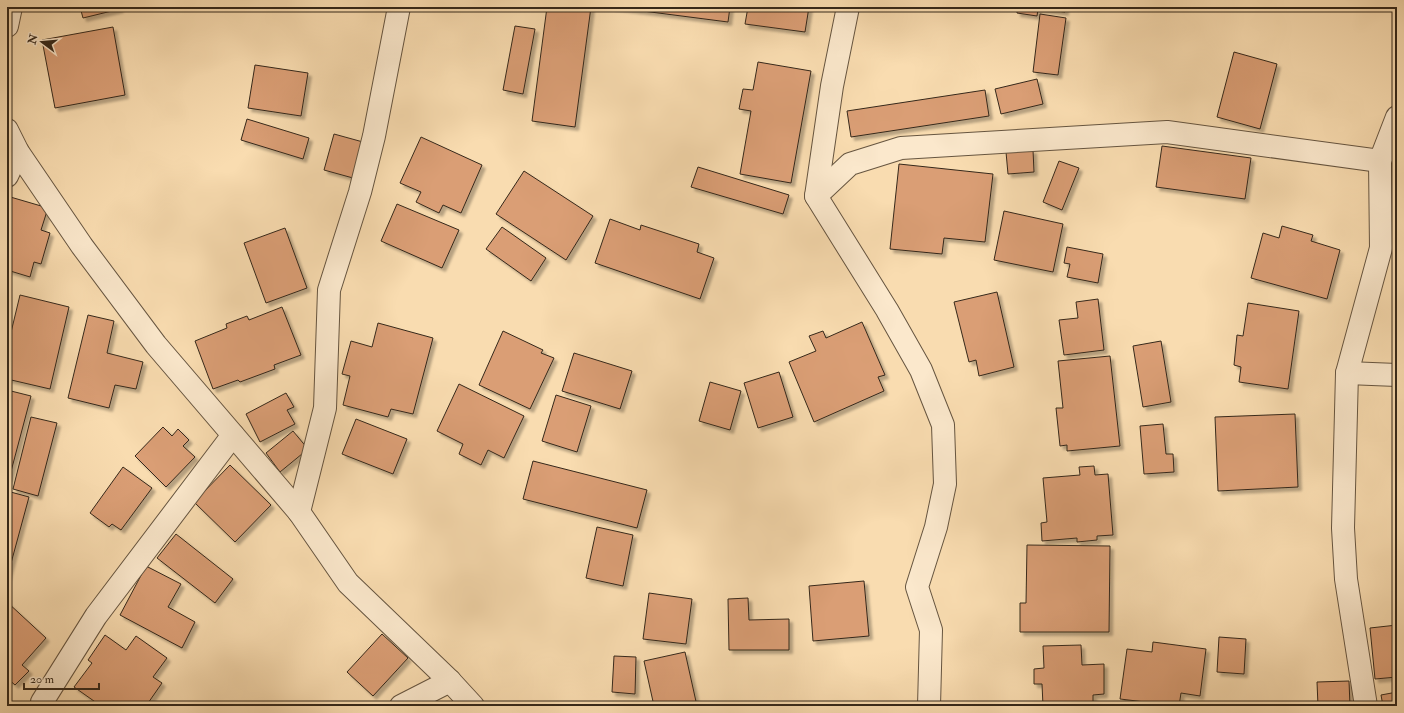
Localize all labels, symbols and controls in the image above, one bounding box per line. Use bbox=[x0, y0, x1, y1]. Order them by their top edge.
north arrow bbox=[22, 22, 62, 62]
text: N bbox=[25, 32, 41, 47]
scale bar bbox=[24, 665, 99, 691]
text: 20 m bbox=[30, 672, 55, 687]

